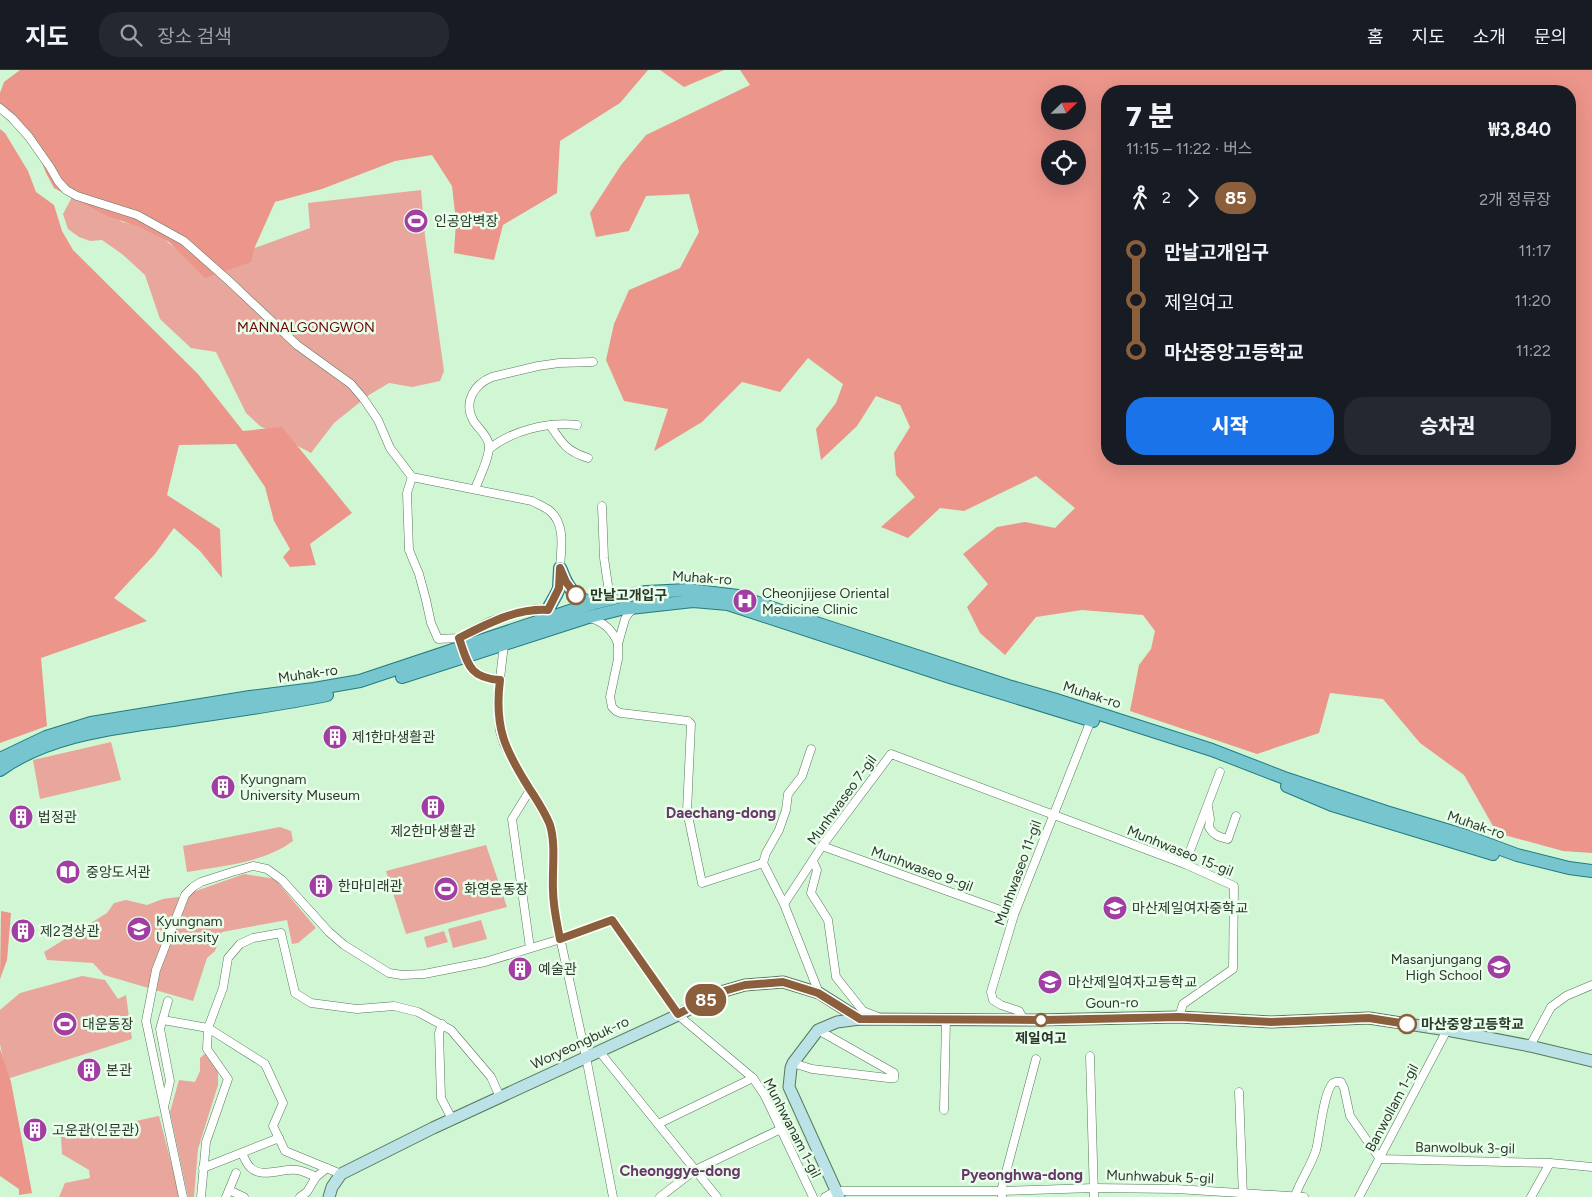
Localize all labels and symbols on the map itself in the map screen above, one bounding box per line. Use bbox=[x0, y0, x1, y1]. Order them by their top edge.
north arrow bbox=[1041, 85, 1086, 130]
sports icon: 인공암벽장 bbox=[403, 208, 429, 234]
place label: 인공암벽장 bbox=[434, 213, 499, 230]
park label: MANNALGONGWON bbox=[237, 319, 375, 336]
street label: Muhak-ro bbox=[671, 567, 733, 589]
marker: 만날고개입구 bbox=[566, 585, 586, 605]
place label: Cheonjijese Oriental Medicine Clinic bbox=[762, 585, 889, 618]
place label: 만날고개입구 bbox=[590, 587, 667, 604]
hospital icon: Cheonjijese Oriental Medicine Clinic bbox=[732, 588, 758, 614]
street label: Muhak-ro bbox=[277, 661, 339, 687]
street label: Muhak-ro bbox=[1061, 678, 1123, 712]
building icon: 제1한마생활관 bbox=[322, 724, 348, 750]
place label: 제1한마생활관 bbox=[352, 729, 435, 746]
street label: Munhwaseo 7-gil bbox=[804, 752, 880, 848]
place label: Kyungnam University Museum bbox=[240, 771, 360, 804]
building icon: Kyungnam University Museum bbox=[210, 774, 236, 800]
building icon: 제2한마생활관 bbox=[420, 794, 446, 820]
building icon: 법정관 bbox=[8, 804, 34, 830]
district label: Daechang-dong bbox=[666, 804, 776, 822]
street label: Muhak-ro bbox=[1445, 807, 1507, 843]
place label: 법정관 bbox=[38, 809, 77, 826]
street label: Munhwaseo 11-gil bbox=[991, 818, 1045, 928]
street label: Munhwaseo 15-gil bbox=[1124, 822, 1236, 880]
place label: 제2한마생활관 bbox=[390, 823, 476, 840]
street label: Munhwaseo 9-gil bbox=[869, 843, 975, 895]
library icon: 중앙도서관 bbox=[55, 859, 81, 885]
place label: 중앙도서관 bbox=[86, 864, 151, 881]
building icon: 한마미래관 bbox=[308, 873, 334, 899]
sports icon: 화영운동장 bbox=[433, 876, 459, 902]
place label: 한마미래관 bbox=[338, 878, 403, 895]
place label: 화영운동장 bbox=[464, 881, 529, 898]
school or university icon: 마산제일여자중학교 bbox=[1102, 895, 1128, 921]
place label: 마산제일여자중학교 bbox=[1132, 900, 1248, 917]
place label: Kyungnam University bbox=[156, 913, 223, 946]
school or university icon: Kyungnam University bbox=[126, 916, 152, 942]
building icon: 제2경상관 bbox=[10, 918, 36, 944]
place label: 제2경상관 bbox=[40, 923, 99, 940]
place label: Masanjungang High School bbox=[1391, 951, 1482, 984]
school or university icon: Masanjungang High School bbox=[1486, 954, 1512, 980]
building icon: 예술관 bbox=[507, 956, 533, 982]
place label: 예술관 bbox=[538, 961, 577, 978]
school or university icon: 마산제일여자고등학교 bbox=[1037, 969, 1063, 995]
place label: 마산제일여자고등학교 bbox=[1068, 974, 1197, 991]
line badge: 85 bbox=[684, 984, 728, 1016]
street label: Goun-ro bbox=[1085, 994, 1139, 1012]
sports icon: 대운동장 bbox=[52, 1011, 78, 1037]
street label: Woryeongbuk-ro bbox=[528, 1013, 632, 1073]
marker: 제일여고 bbox=[1034, 1013, 1048, 1027]
marker: 마산중앙고등학교 bbox=[1397, 1014, 1417, 1034]
place label: 대운동장 bbox=[82, 1016, 134, 1033]
place label: 마산중앙고등학교 bbox=[1421, 1016, 1524, 1033]
place label: 제일여고 bbox=[1015, 1030, 1067, 1047]
building icon: 본관 bbox=[76, 1057, 102, 1083]
street label: Banwollam 1-gil bbox=[1362, 1061, 1422, 1155]
place label: 본관 bbox=[106, 1062, 132, 1079]
street label: Munhwanam 1-gil bbox=[760, 1075, 824, 1181]
building icon: 고운관(인문관) bbox=[22, 1117, 48, 1143]
place label: 고운관(인문관) bbox=[52, 1122, 139, 1139]
street label: Banwolbuk 3-gil bbox=[1415, 1139, 1515, 1157]
district label: Cheonggye-dong bbox=[619, 1162, 741, 1180]
district label: Pyeonghwa-dong bbox=[961, 1166, 1083, 1184]
street label: Munhwabuk 5-gil bbox=[1106, 1167, 1214, 1187]

